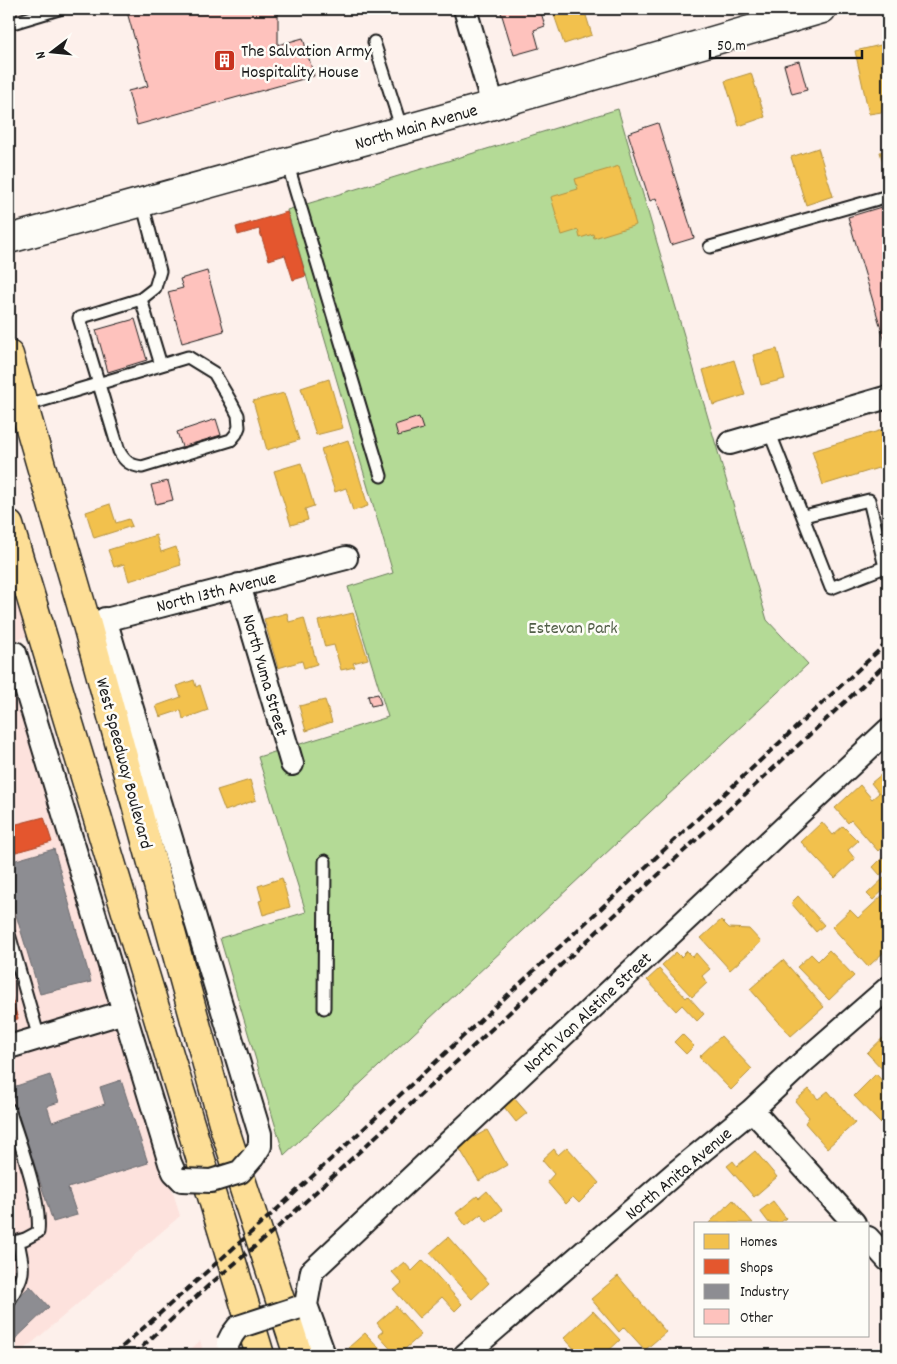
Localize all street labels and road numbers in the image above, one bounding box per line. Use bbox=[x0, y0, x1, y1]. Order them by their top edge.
street label: North Main Avenue bbox=[352, 99, 481, 158]
street label: North 13th Avenue bbox=[154, 566, 279, 620]
street label: North Yuma Street bbox=[234, 612, 293, 740]
street label: West Speedway Boulevard bbox=[88, 675, 157, 852]
street label: North Van Alstine Street bbox=[519, 947, 659, 1080]
street label: North Anita Avenue bbox=[621, 1123, 738, 1227]

